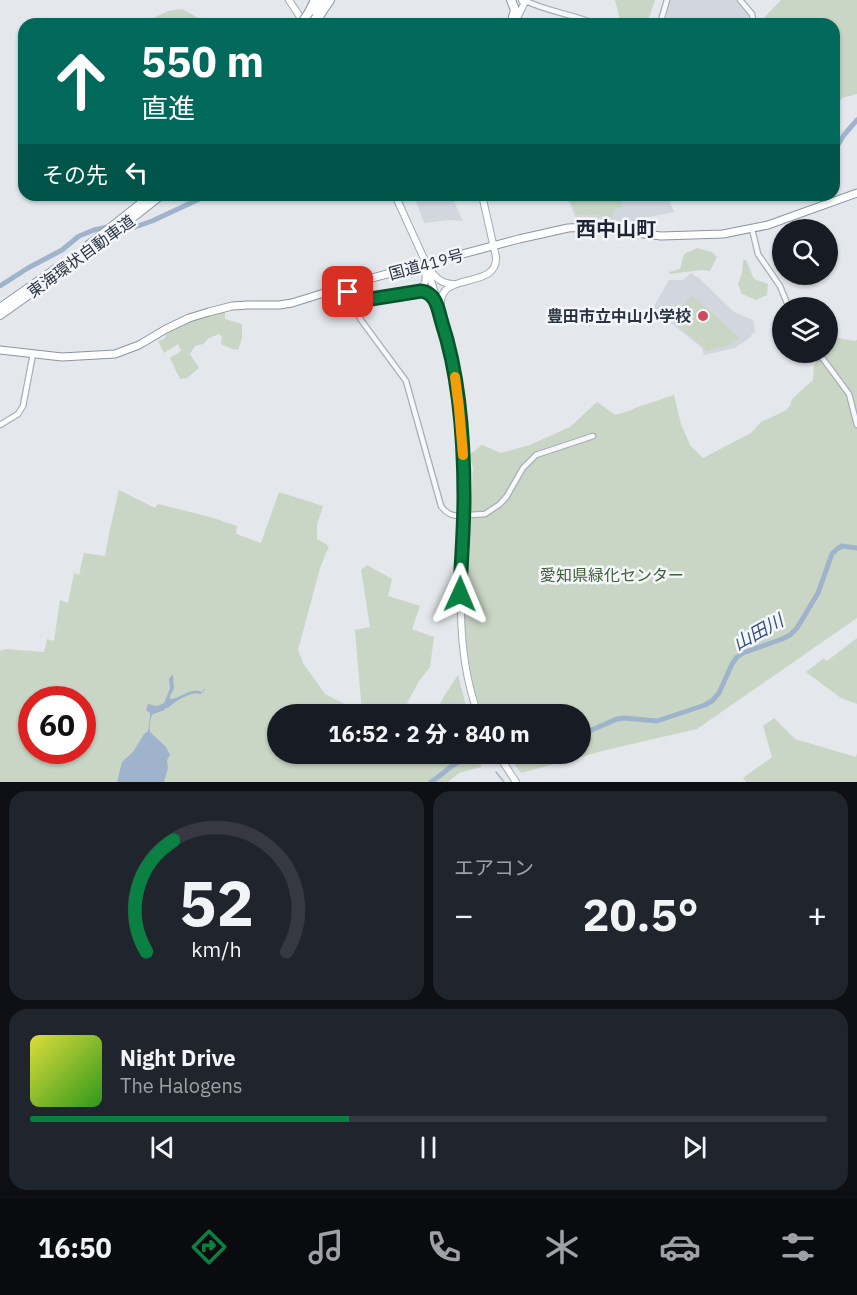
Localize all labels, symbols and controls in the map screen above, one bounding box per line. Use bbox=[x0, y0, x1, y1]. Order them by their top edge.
text: 550 m bbox=[141, 34, 264, 89]
icon: ahead bbox=[42, 42, 120, 120]
text: 直進 bbox=[141, 90, 195, 125]
icon: left bbox=[120, 156, 153, 189]
text: その先 bbox=[42, 160, 108, 189]
street label: 東海環状自動車道 bbox=[23, 210, 139, 302]
district label: 西中山町 bbox=[576, 215, 656, 242]
map controls bbox=[772, 219, 838, 363]
button: search bbox=[772, 219, 838, 285]
street label: 国道419号 bbox=[386, 244, 466, 284]
pin bbox=[322, 266, 373, 317]
icon: arrive bbox=[331, 275, 364, 308]
button: layers bbox=[772, 297, 838, 363]
place label: 豊田市立中山小学校 bbox=[547, 306, 691, 326]
marker: 豊田市立中山小学校 bbox=[696, 309, 710, 323]
position arrow bbox=[428, 562, 492, 626]
park label: 愛知県緑化センター bbox=[540, 565, 684, 585]
water label: 山田川 bbox=[729, 608, 789, 655]
speed limit sign: 60 bbox=[18, 686, 96, 764]
text: 16:52 · 2 分 · 840 m bbox=[328, 719, 530, 748]
text: エアコン bbox=[454, 854, 534, 881]
text: 52 bbox=[179, 862, 254, 943]
text: 20.5° bbox=[582, 885, 699, 943]
text: − bbox=[454, 893, 474, 936]
text: + bbox=[807, 893, 827, 936]
text: km/h bbox=[191, 936, 242, 964]
text: Night Drive bbox=[120, 1043, 236, 1072]
text: The Halogens bbox=[120, 1072, 242, 1099]
icon: previous bbox=[146, 1131, 179, 1164]
icon: pause bbox=[412, 1131, 445, 1164]
icon: next bbox=[678, 1131, 711, 1164]
icon: directions bbox=[188, 1226, 230, 1268]
icon: music bbox=[305, 1226, 347, 1268]
icon: phone bbox=[423, 1226, 465, 1268]
icon: climate bbox=[541, 1226, 583, 1268]
icon: car bbox=[659, 1226, 701, 1268]
icon: filters bbox=[777, 1226, 819, 1268]
text: 16:50 bbox=[38, 1230, 112, 1265]

